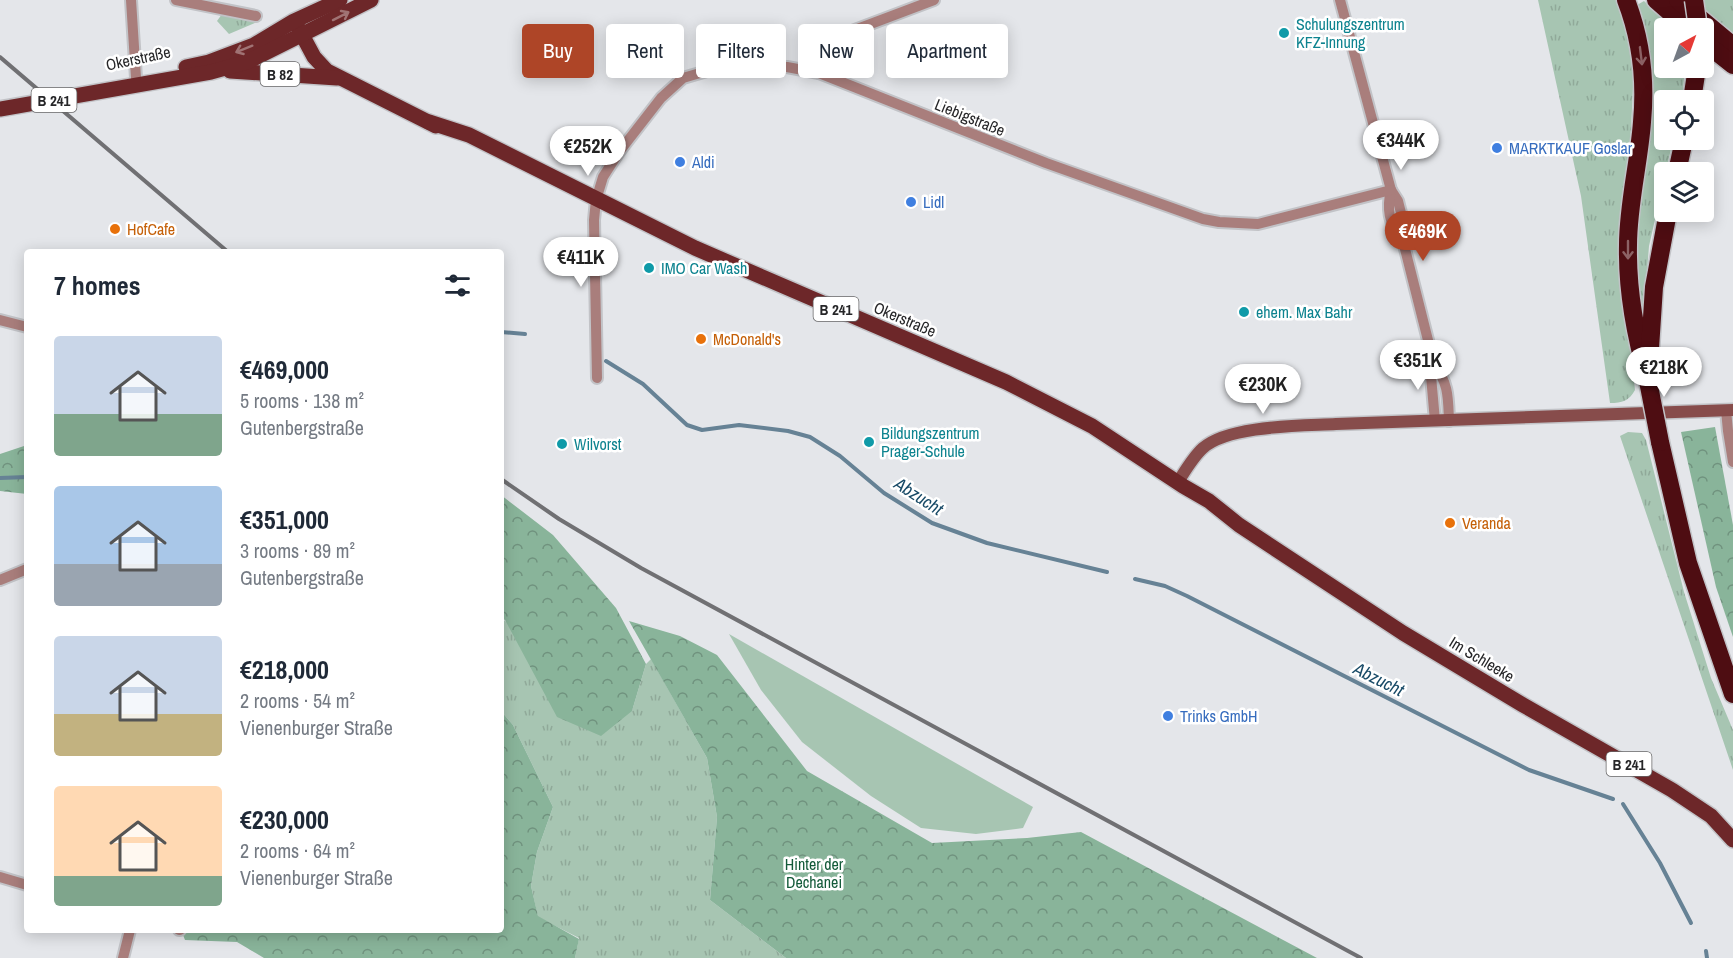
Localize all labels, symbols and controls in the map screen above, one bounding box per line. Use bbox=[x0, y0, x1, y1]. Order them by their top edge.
one-way arrow bbox=[331, 10, 349, 21]
place label: Schulungszentrum KFZ-Innung bbox=[1296, 13, 1405, 53]
north arrow bbox=[1654, 18, 1714, 78]
map controls bbox=[1654, 18, 1714, 222]
chip: Buy bbox=[522, 24, 594, 78]
chip: Rent bbox=[606, 24, 684, 78]
chip: Filters bbox=[696, 24, 786, 78]
chip: New bbox=[798, 24, 874, 78]
chip: Apartment bbox=[886, 24, 1008, 78]
marker: Schulungszentrum KFZ-Innung bbox=[1277, 26, 1291, 40]
street label: Okerstraße bbox=[104, 40, 172, 76]
one-way arrow bbox=[235, 44, 254, 55]
one-way arrow bbox=[1635, 46, 1646, 66]
road number: B 82 bbox=[260, 62, 300, 86]
road number: B 241 bbox=[32, 88, 76, 112]
button: locate bbox=[1654, 90, 1714, 150]
street label: Liebigstraße bbox=[932, 93, 1008, 141]
pin: €344K bbox=[1359, 120, 1443, 171]
pin: €252K bbox=[546, 126, 630, 177]
text: €344K bbox=[1377, 126, 1425, 153]
text: €252K bbox=[564, 132, 612, 159]
place label: MARKTKAUF Goslar bbox=[1509, 137, 1633, 159]
marker: MARKTKAUF Goslar bbox=[1490, 141, 1504, 155]
place label: Aldi bbox=[691, 151, 715, 173]
marker: Aldi bbox=[673, 155, 687, 169]
button: layers bbox=[1654, 162, 1714, 222]
place label: Lidl bbox=[923, 191, 944, 213]
marker: Lidl bbox=[904, 195, 918, 209]
pin: €469K bbox=[1381, 211, 1465, 262]
text: €469K bbox=[1399, 217, 1447, 244]
place label: HofCafe bbox=[127, 218, 175, 240]
marker: HofCafe bbox=[108, 222, 122, 236]
pin: €411K bbox=[539, 237, 623, 288]
one-way arrow bbox=[1622, 240, 1634, 260]
text: €411K bbox=[557, 243, 605, 270]
place label: IMO Car Wash bbox=[661, 257, 747, 279]
marker: IMO Car Wash bbox=[642, 261, 656, 275]
text: 7 homes bbox=[54, 268, 141, 303]
icon: filters bbox=[441, 269, 474, 302]
street label: Okerstraße bbox=[870, 296, 940, 342]
road number: B 241 bbox=[814, 297, 858, 321]
place label: ehem. Max Bahr bbox=[1256, 301, 1353, 323]
marker: ehem. Max Bahr bbox=[1237, 305, 1251, 319]
place label: McDonald's bbox=[713, 328, 781, 350]
marker: McDonald's bbox=[694, 332, 708, 346]
pin: €351K bbox=[1376, 340, 1460, 391]
text: €351K bbox=[1394, 346, 1442, 373]
pin: €218K bbox=[1622, 347, 1706, 398]
text: €469,000 bbox=[240, 352, 329, 387]
text: €218K bbox=[1640, 353, 1688, 380]
icon: home bbox=[102, 360, 174, 432]
pin: €230K bbox=[1221, 364, 1305, 415]
text: €230K bbox=[1239, 370, 1287, 397]
text: 5 rooms · 138 m² bbox=[240, 387, 364, 414]
text: Gutenbergstraße bbox=[240, 414, 364, 441]
place label: Bildungszentrum Prager-Schule bbox=[881, 422, 979, 462]
place label: Wilvorst bbox=[574, 433, 622, 455]
marker: Bildungszentrum Prager-Schule bbox=[862, 435, 876, 449]
marker: Wilvorst bbox=[555, 437, 569, 451]
water label: Abzucht bbox=[889, 470, 949, 521]
text: €351,000 bbox=[240, 502, 329, 537]
icon: home bbox=[102, 510, 174, 582]
place label: Veranda bbox=[1462, 512, 1512, 534]
marker: Veranda bbox=[1443, 516, 1457, 530]
text: 3 rooms · 89 m² bbox=[240, 537, 355, 564]
text: Gutenbergstraße bbox=[240, 564, 364, 591]
street label: Im Schleeke bbox=[1445, 631, 1519, 687]
text: €218,000 bbox=[240, 652, 329, 687]
water label: Abzucht bbox=[1349, 655, 1409, 703]
icon: home bbox=[102, 660, 174, 732]
text: 2 rooms · 54 m² bbox=[240, 687, 355, 714]
place label: Trinks GmbH bbox=[1180, 705, 1258, 727]
marker: Trinks GmbH bbox=[1161, 709, 1175, 723]
text: Vienenburger Straße bbox=[240, 714, 393, 741]
road number: B 241 bbox=[1606, 752, 1652, 776]
text: €230,000 bbox=[240, 802, 329, 837]
icon: home bbox=[102, 810, 174, 882]
text: 2 rooms · 64 m² bbox=[240, 837, 355, 864]
park label: Hinter der Dechanei bbox=[785, 853, 844, 893]
text: Vienenburger Straße bbox=[240, 864, 393, 891]

